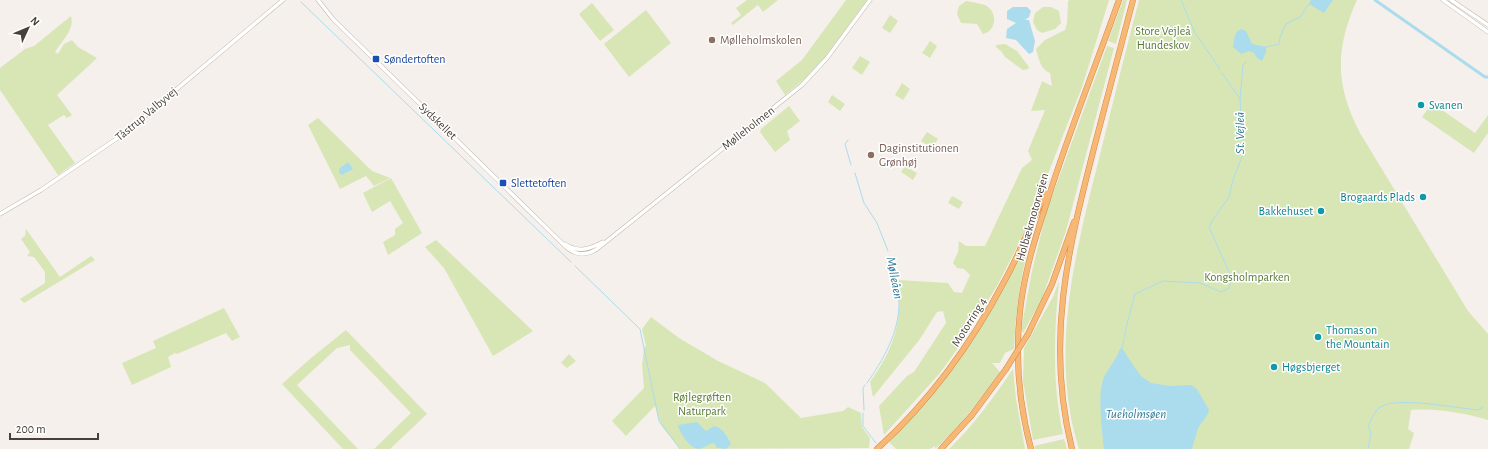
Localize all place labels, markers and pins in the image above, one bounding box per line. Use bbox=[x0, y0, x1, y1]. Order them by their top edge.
place label: Mølleholmskolen bbox=[720, 34, 802, 46]
marker: Mølleholmskolen bbox=[707, 35, 717, 45]
place label: Søndertoften bbox=[384, 53, 445, 65]
marker: Søndertoften bbox=[371, 54, 381, 64]
place label: Svanen bbox=[1429, 99, 1463, 111]
marker: Svanen bbox=[1416, 100, 1426, 110]
place label: Daginstitutionen Grønhøj bbox=[879, 142, 959, 169]
marker: Daginstitutionen Grønhøj bbox=[866, 150, 876, 160]
place label: Slettetoften bbox=[511, 177, 567, 189]
marker: Slettetoften bbox=[498, 178, 508, 188]
place label: Brogaards Plads bbox=[1340, 191, 1415, 203]
marker: Brogaards Plads bbox=[1418, 192, 1428, 202]
place label: Bakkehuset bbox=[1259, 205, 1313, 217]
marker: Bakkehuset bbox=[1316, 206, 1326, 216]
place label: Thomas on the Mountain bbox=[1326, 324, 1389, 350]
marker: Thomas on the Mountain bbox=[1313, 332, 1323, 342]
place label: Høgsbjerget bbox=[1282, 361, 1340, 374]
marker: Høgsbjerget bbox=[1269, 362, 1279, 372]

